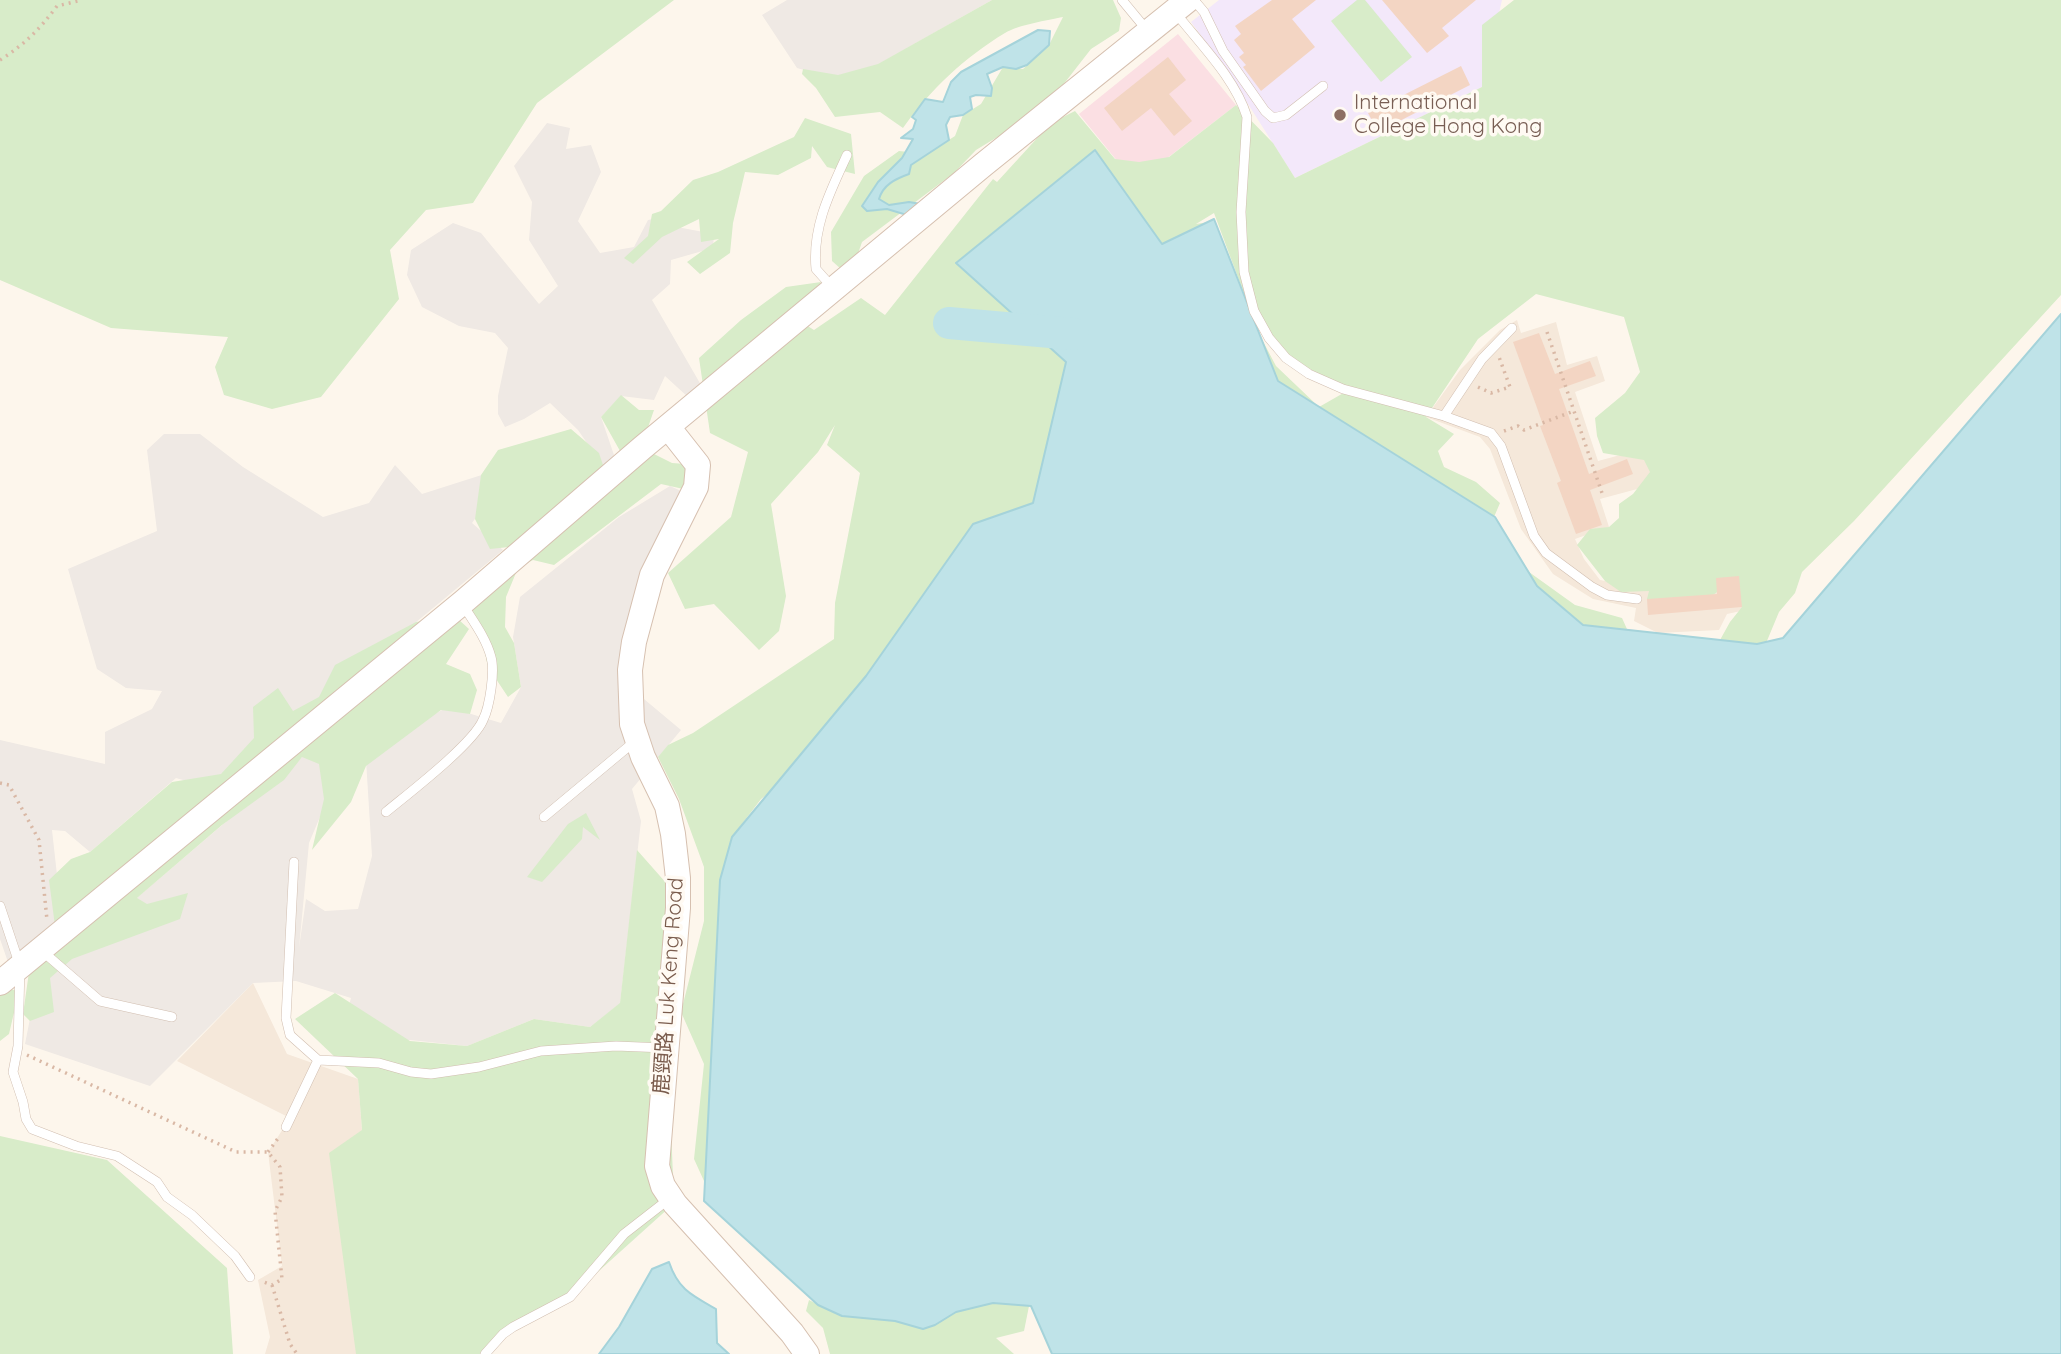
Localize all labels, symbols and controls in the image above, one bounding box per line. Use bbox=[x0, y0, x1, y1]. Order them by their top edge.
place label: International College Hong Kong bbox=[1354, 90, 1542, 140]
marker: International College Hong Kong bbox=[1332, 107, 1348, 123]
street label: 鹿頸路 Luk Keng Road bbox=[649, 877, 689, 1095]

